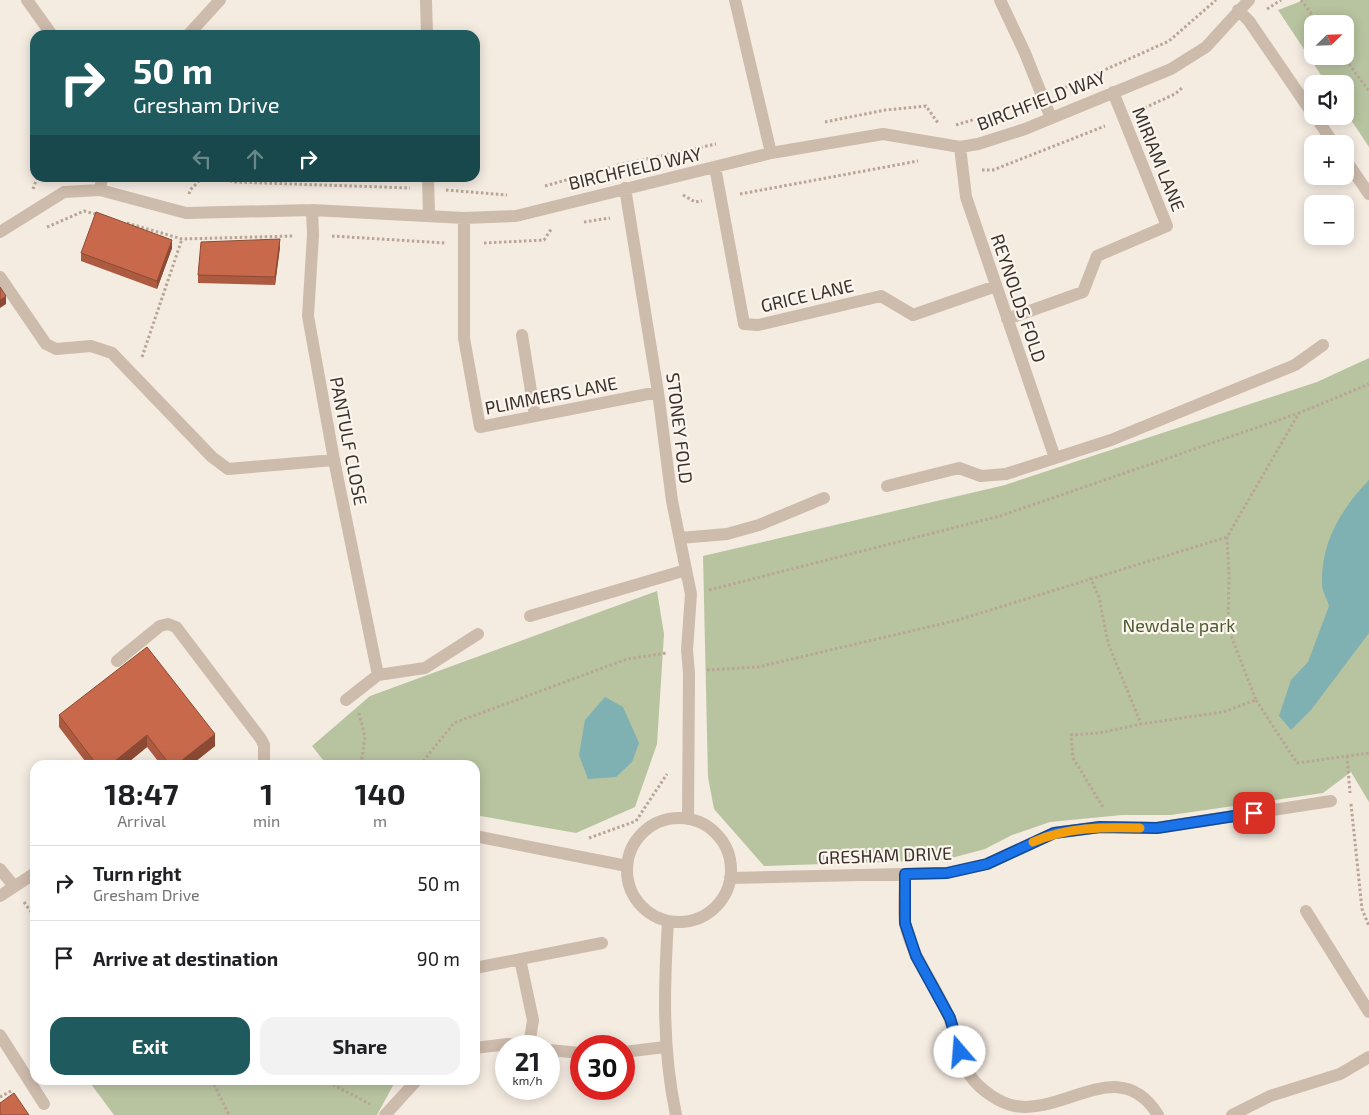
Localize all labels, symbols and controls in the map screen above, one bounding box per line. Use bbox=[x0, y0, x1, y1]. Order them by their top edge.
north arrow bbox=[1304, 15, 1354, 65]
map controls bbox=[1304, 15, 1354, 245]
text: 50 m bbox=[133, 49, 213, 91]
icon: right bbox=[50, 50, 115, 115]
street label: BIRCHFIELD WAY bbox=[974, 65, 1109, 135]
button: sound bbox=[1304, 75, 1354, 125]
text: Gresham Drive bbox=[133, 91, 280, 117]
street label: MIRIAM LANE bbox=[1128, 104, 1190, 214]
button: + bbox=[1304, 135, 1354, 185]
street label: BIRCHFIELD WAY bbox=[566, 142, 704, 194]
icon: left bbox=[188, 145, 216, 173]
icon: ahead bbox=[241, 145, 269, 173]
icon: right bbox=[294, 145, 322, 173]
button: − bbox=[1304, 195, 1354, 245]
street label: REYNOLDS FOLD bbox=[987, 231, 1051, 365]
street label: GRICE LANE bbox=[758, 274, 856, 316]
street label: PLIMMERS LANE bbox=[483, 371, 619, 419]
street label: STONEY FOLD bbox=[662, 371, 698, 485]
street label: PANTULF CLOSE bbox=[326, 375, 372, 507]
park label: Newdale park bbox=[1122, 614, 1236, 636]
text: 18:47 bbox=[104, 775, 179, 811]
text: 1 bbox=[260, 775, 273, 811]
text: 140 bbox=[355, 775, 406, 811]
pin bbox=[1233, 792, 1275, 834]
icon: arrive bbox=[1240, 799, 1268, 827]
text: Arrival bbox=[117, 811, 166, 830]
text: min bbox=[253, 811, 280, 830]
text: m bbox=[373, 811, 387, 830]
street label: GRESHAM DRIVE bbox=[817, 842, 953, 868]
text: Turn right bbox=[93, 862, 181, 885]
icon: right bbox=[50, 869, 78, 897]
text: 50 m bbox=[417, 872, 460, 895]
text: Gresham Drive bbox=[93, 885, 200, 904]
icon: arrive bbox=[50, 944, 78, 972]
text: Arrive at destination bbox=[93, 947, 278, 970]
text: 90 m bbox=[417, 947, 460, 970]
button: Exit bbox=[50, 1017, 250, 1075]
button: Share bbox=[260, 1017, 460, 1075]
position arrow bbox=[933, 1025, 985, 1077]
speed limit sign: 30 bbox=[570, 1035, 635, 1100]
text: 21 bbox=[515, 1046, 540, 1076]
text: km/h bbox=[513, 1073, 542, 1087]

